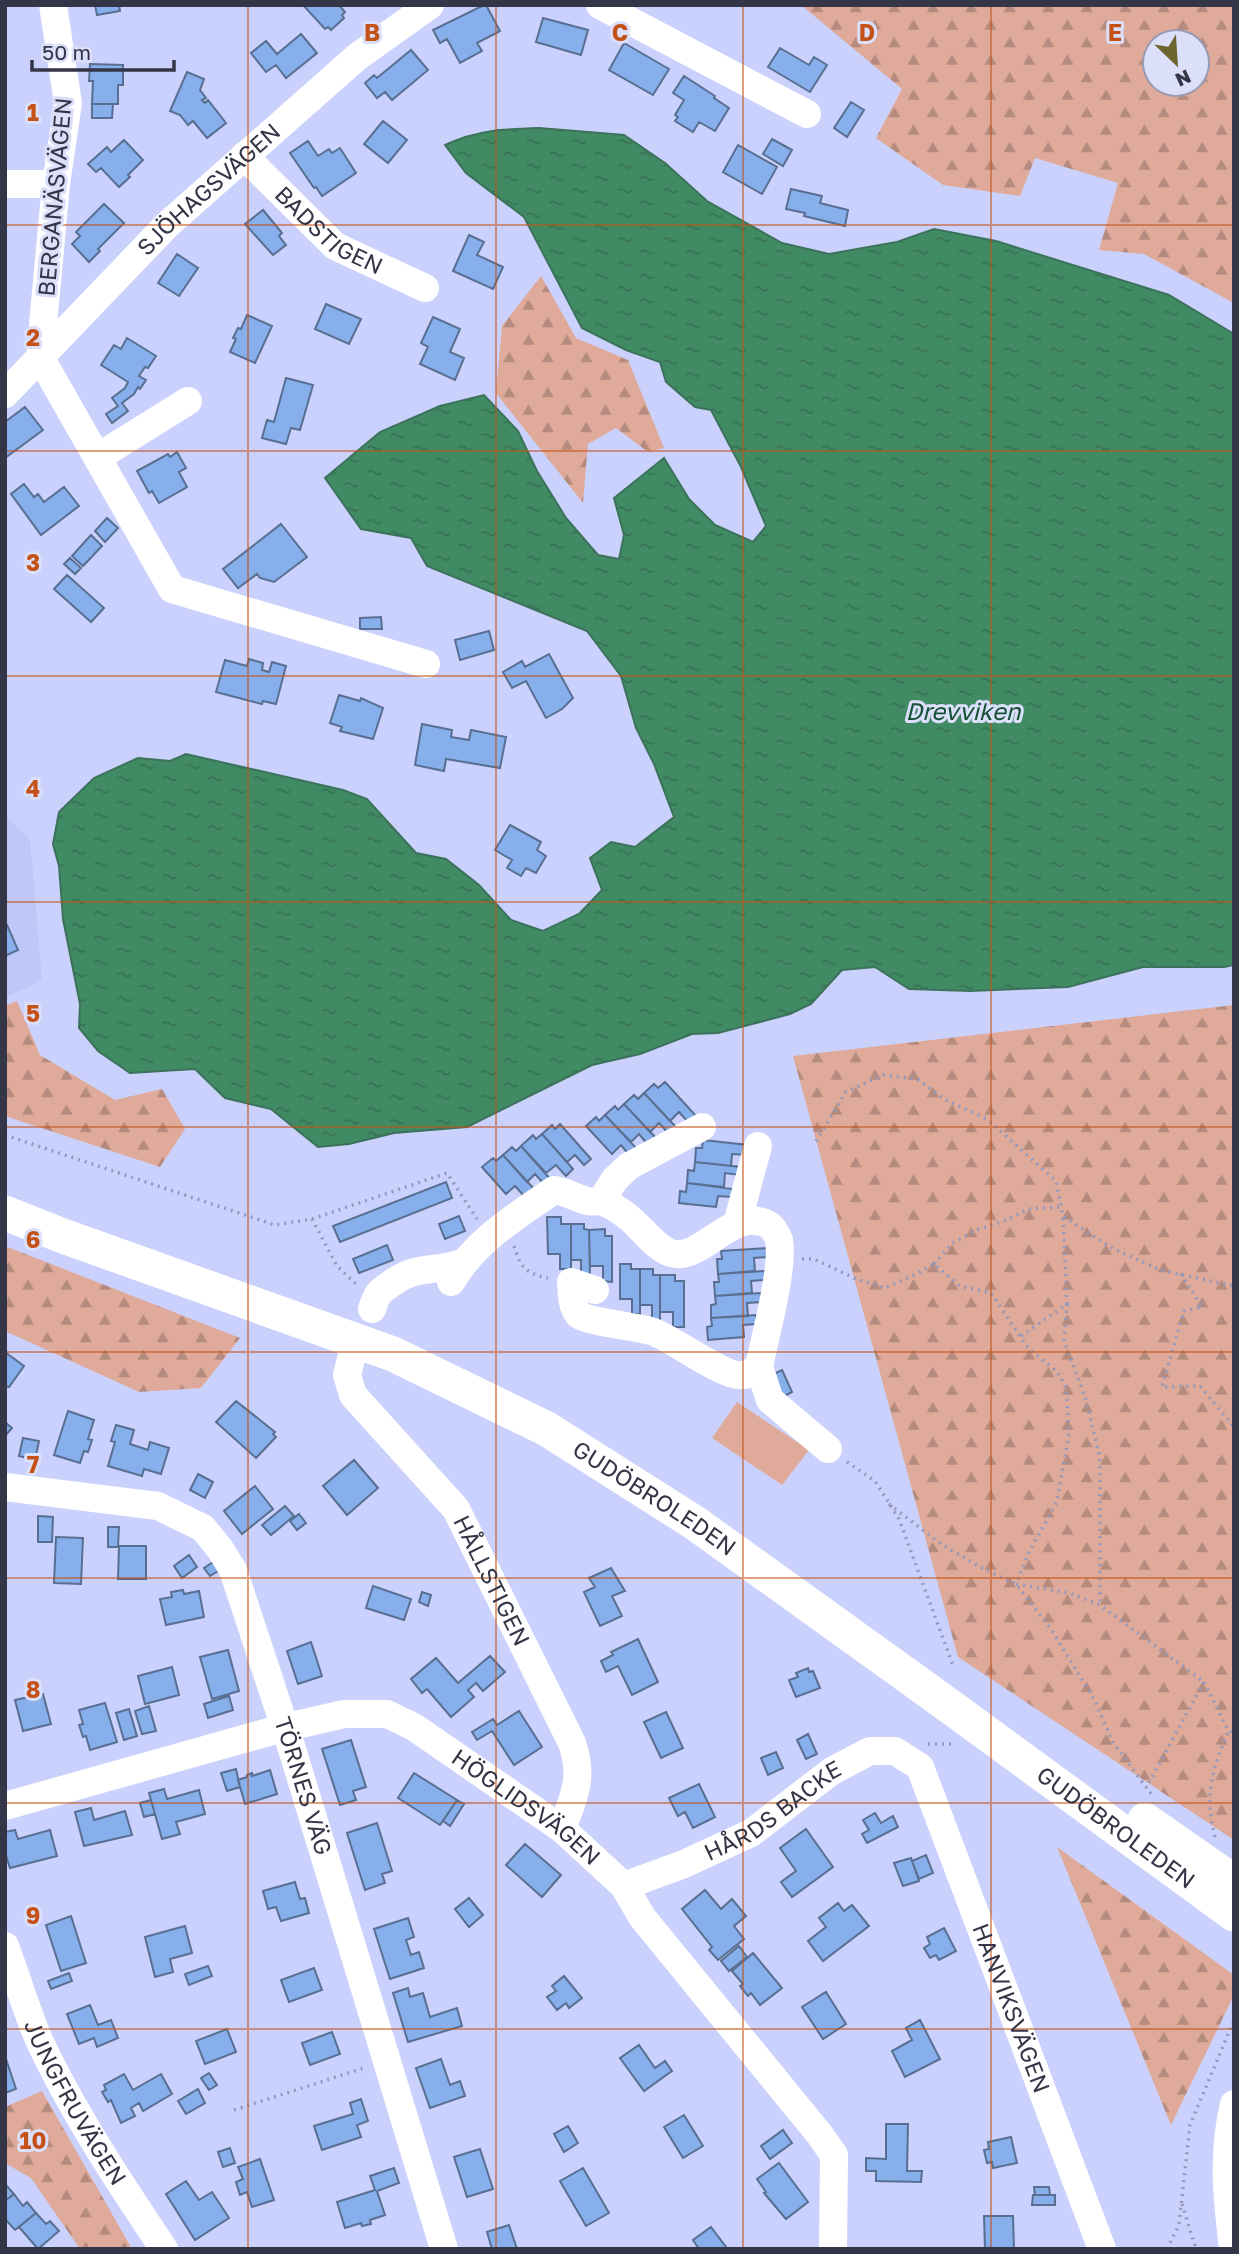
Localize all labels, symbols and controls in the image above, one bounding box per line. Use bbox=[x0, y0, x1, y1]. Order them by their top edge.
text: B bbox=[364, 18, 380, 46]
text: C bbox=[612, 18, 628, 46]
text: D bbox=[859, 18, 875, 46]
text: E bbox=[1108, 18, 1122, 46]
scale bar bbox=[32, 28, 173, 72]
north arrow bbox=[1141, 28, 1211, 98]
text: 50 m bbox=[42, 39, 91, 65]
text: N bbox=[1172, 65, 1195, 92]
street label: BERGANÄSVÄGEN bbox=[31, 96, 77, 297]
text: 1 bbox=[27, 98, 39, 126]
street label: SJÖHAGSVÄGEN bbox=[131, 117, 286, 261]
street label: BADSTIGEN bbox=[270, 180, 388, 279]
text: 2 bbox=[26, 323, 40, 351]
text: 3 bbox=[26, 548, 40, 576]
water label: Drevviken bbox=[905, 696, 1022, 725]
text: 4 bbox=[26, 774, 40, 802]
text: 5 bbox=[26, 999, 40, 1027]
text: 6 bbox=[26, 1225, 40, 1253]
street label: GUDÖBROLEDEN bbox=[568, 1434, 742, 1561]
text: 7 bbox=[27, 1450, 39, 1478]
street label: HÅLLSTIGEN bbox=[448, 1510, 537, 1650]
text: 8 bbox=[26, 1675, 40, 1703]
street label: TÖRNES VÄG bbox=[269, 1713, 338, 1858]
street label: HÖGLIDSVÄGEN bbox=[447, 1742, 607, 1870]
street label: HÅRDS BACKE bbox=[699, 1754, 846, 1866]
street label: GUDÖBROLEDEN bbox=[1032, 1760, 1201, 1894]
text: 9 bbox=[26, 1901, 40, 1929]
street label: HANVIKSVÄGEN bbox=[967, 1919, 1057, 2096]
street label: JUNGFRUVÄGEN bbox=[19, 2015, 133, 2190]
text: 10 bbox=[20, 2126, 46, 2154]

